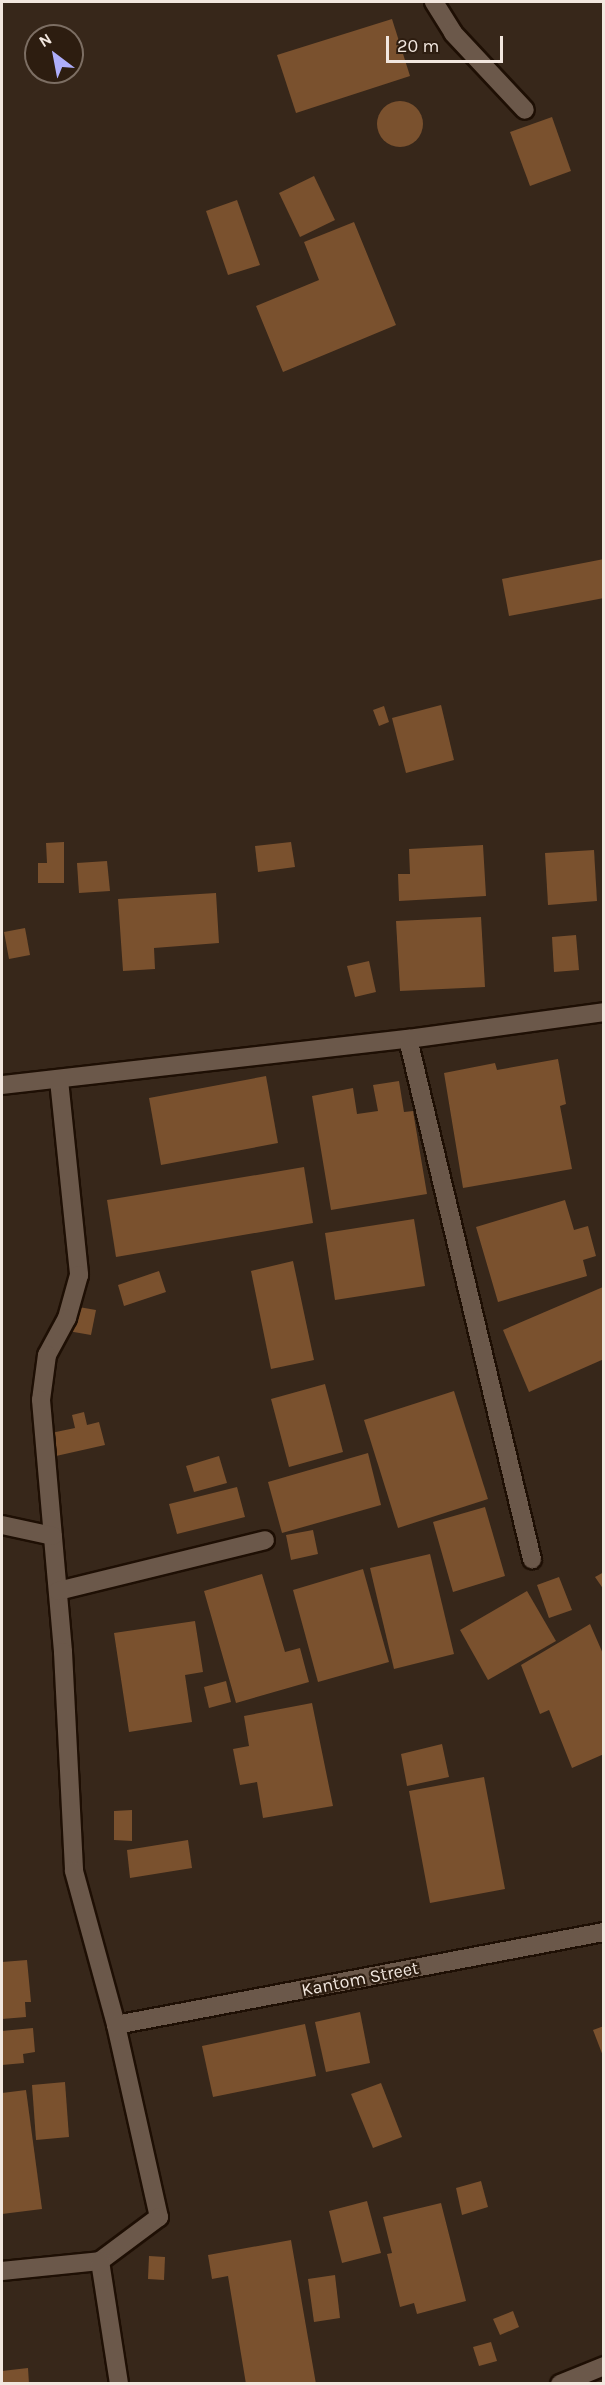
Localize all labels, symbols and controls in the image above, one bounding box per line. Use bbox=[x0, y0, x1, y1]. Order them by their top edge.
north arrow bbox=[24, 24, 84, 84]
scale bar bbox=[389, 24, 506, 62]
text: N bbox=[35, 29, 55, 51]
text: 20 m bbox=[397, 35, 439, 57]
street label: Kantom Street bbox=[300, 1957, 420, 2001]

